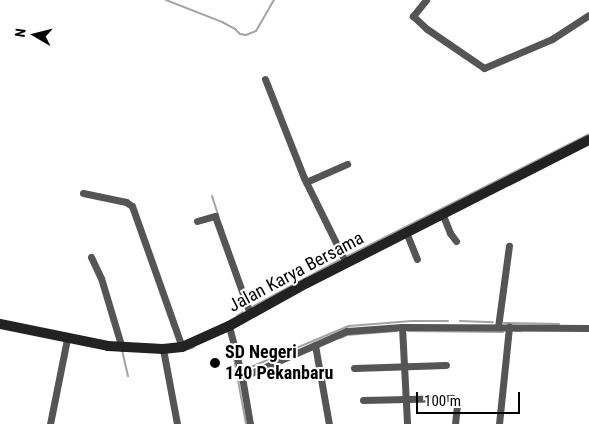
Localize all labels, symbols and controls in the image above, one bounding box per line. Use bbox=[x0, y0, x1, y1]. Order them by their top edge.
north arrow bbox=[10, 10, 60, 60]
text: N bbox=[12, 28, 29, 38]
street label: Jalan Karya Bersama bbox=[225, 227, 367, 317]
place label: SD Negeri 140 Pekanbaru bbox=[225, 342, 333, 384]
marker: SD Negeri 140 Pekanbaru bbox=[209, 357, 221, 369]
scale bar bbox=[419, 382, 523, 414]
text: 100 m bbox=[424, 392, 461, 410]

